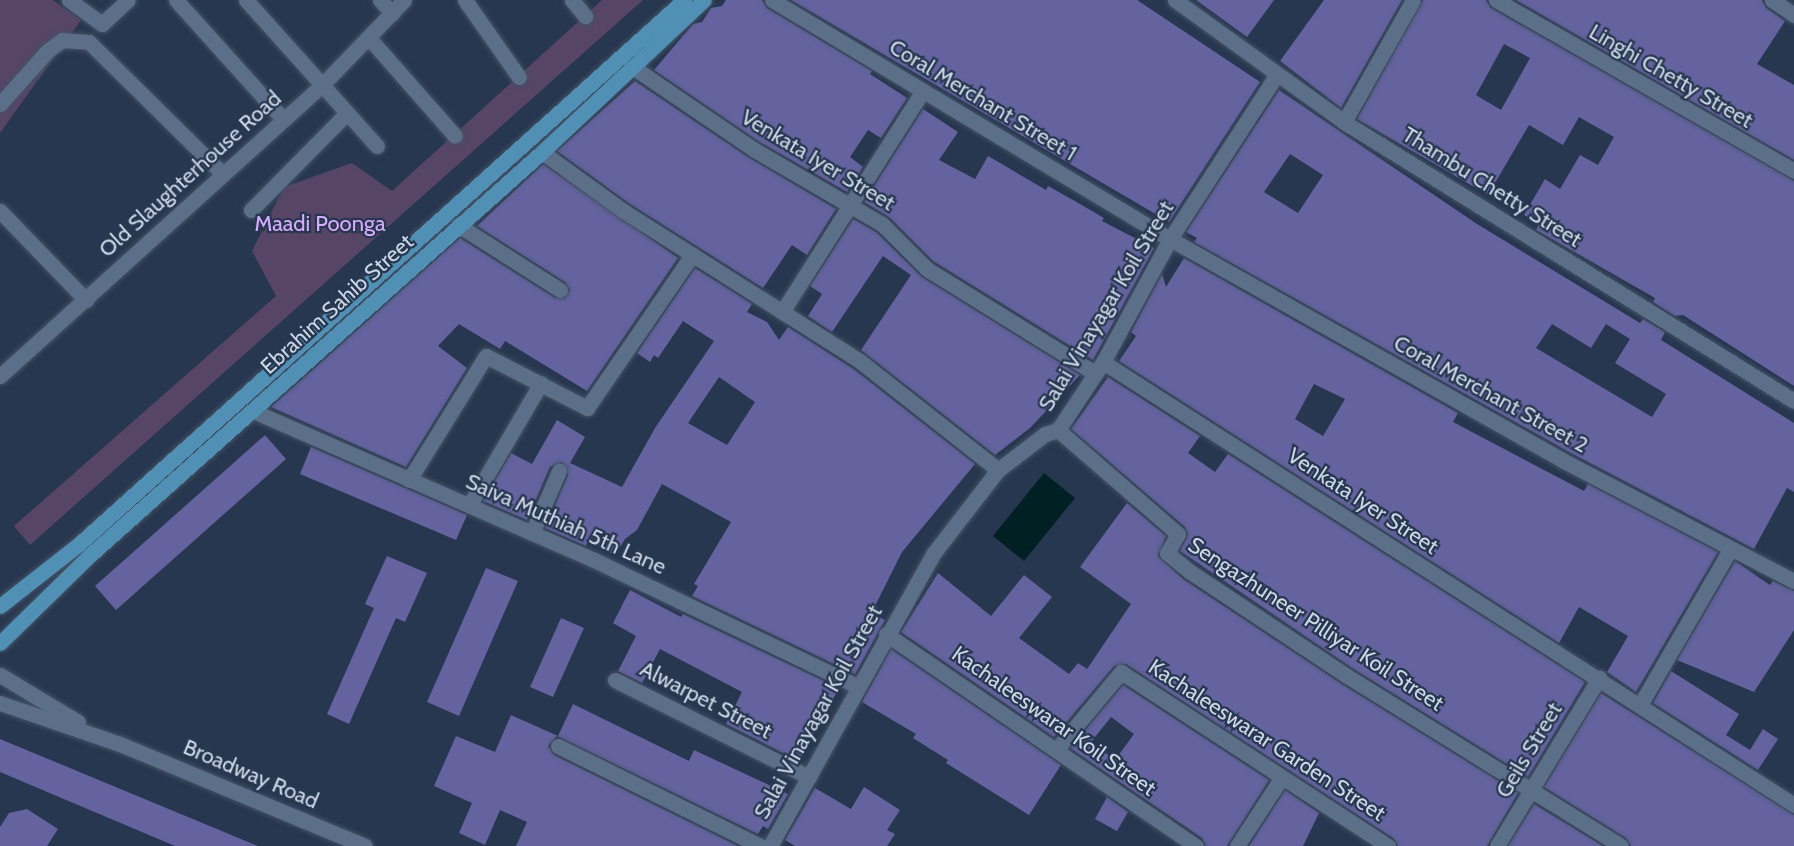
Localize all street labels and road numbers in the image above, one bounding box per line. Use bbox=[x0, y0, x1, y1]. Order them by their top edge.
street label: Linghi Chetty Street bbox=[1584, 18, 1758, 134]
street label: Coral Merchant Street 1 bbox=[884, 34, 1082, 166]
street label: Old Slaughterhouse Road bbox=[94, 85, 286, 263]
street label: Venkata Iyer Street bbox=[736, 104, 900, 216]
street label: Thambu Chetty Street bbox=[1398, 121, 1586, 253]
street label: Salai Vinayagar Koil Street bbox=[1033, 196, 1179, 416]
street label: Ebrahim Sahib Street bbox=[255, 229, 419, 379]
street label: Coral Merchant Street 2 bbox=[1389, 330, 1593, 458]
street label: Venkata Iyer Street bbox=[1283, 442, 1443, 560]
street label: Saiva Muthiah 5th Lane bbox=[462, 468, 670, 580]
street label: Sengazhuneer Pilliyar Koil Street bbox=[1183, 531, 1449, 717]
street label: Salai Vinayagar Koil Street bbox=[748, 600, 888, 824]
street label: Kachaleeswarar Koil Street bbox=[947, 640, 1161, 802]
street label: Kachaleeswarar Garden Street bbox=[1144, 653, 1390, 827]
street label: Alwarpet Street bbox=[636, 655, 776, 745]
street label: Geils Street bbox=[1490, 698, 1568, 802]
street label: Broadway Road bbox=[179, 734, 323, 814]

